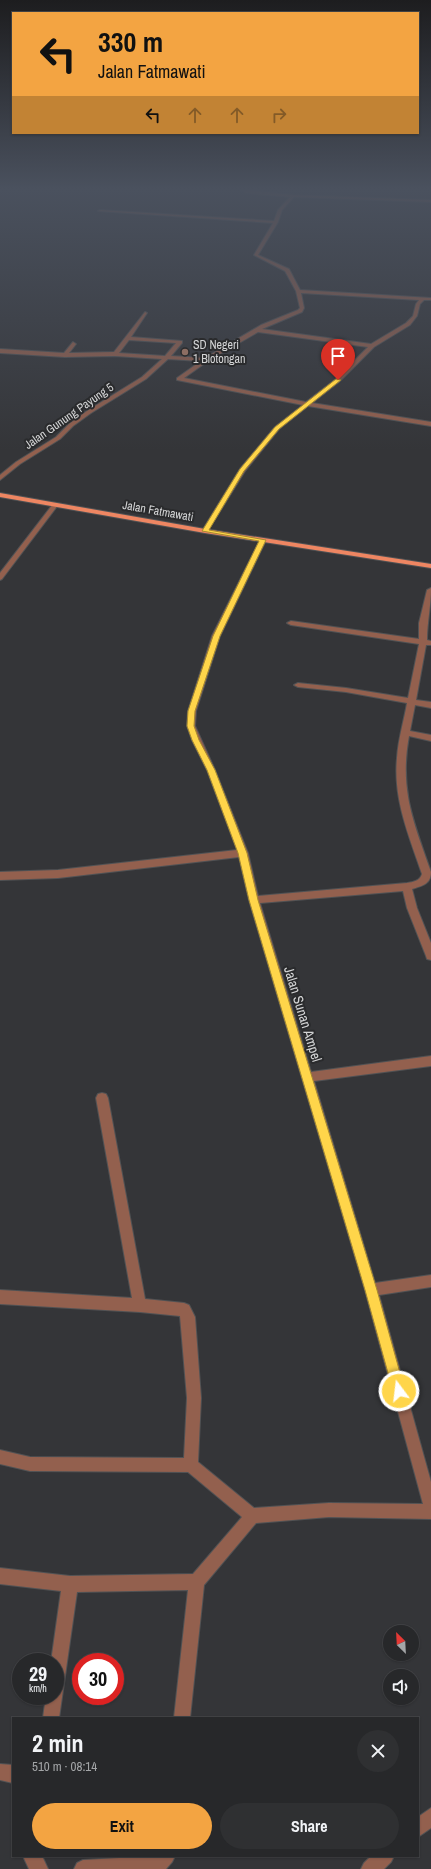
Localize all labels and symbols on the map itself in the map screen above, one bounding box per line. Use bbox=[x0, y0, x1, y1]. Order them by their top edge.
place label: SD Negeri 1 Blotongan bbox=[193, 337, 246, 367]
pin bbox=[321, 339, 355, 380]
marker: SD Negeri 1 Blotongan bbox=[180, 347, 190, 357]
street label: Jalan Gunung Payung 5 bbox=[21, 379, 117, 453]
street label: Jalan Fatmawati bbox=[121, 497, 195, 525]
street label: Jalan Sunan Ampel bbox=[280, 964, 326, 1064]
position arrow bbox=[378, 1370, 420, 1412]
north arrow bbox=[383, 1625, 419, 1661]
speed limit sign: 30 bbox=[72, 1653, 124, 1705]

